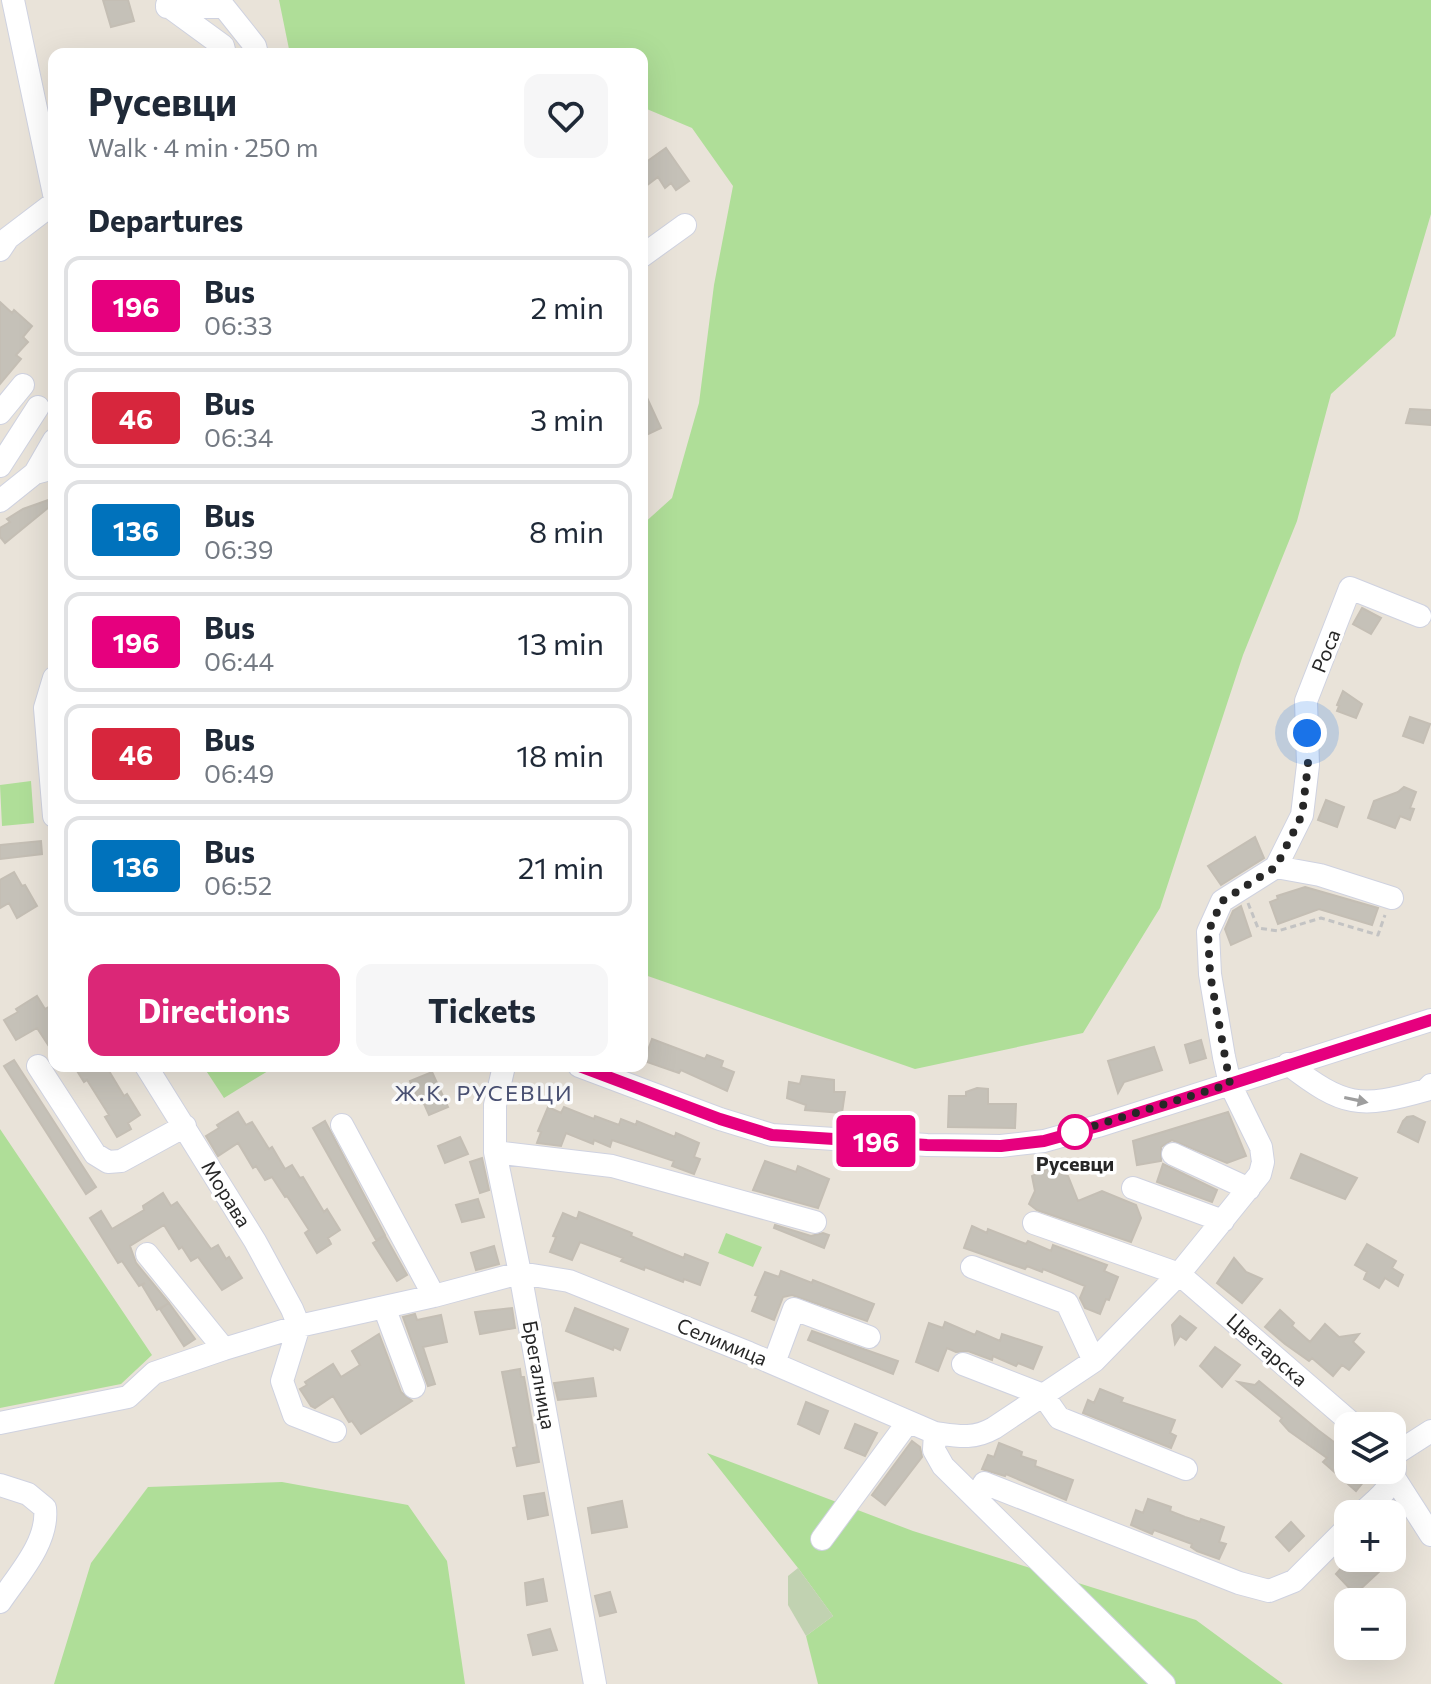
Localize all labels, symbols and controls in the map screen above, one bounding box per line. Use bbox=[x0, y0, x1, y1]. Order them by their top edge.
button: heart bbox=[524, 74, 608, 158]
text: Русевци bbox=[88, 77, 237, 124]
text: Walk · 4 min · 250 m bbox=[88, 131, 318, 162]
text: Departures bbox=[88, 201, 243, 238]
text: Bus bbox=[204, 272, 255, 309]
text: 2 min bbox=[531, 288, 604, 325]
text: 196 bbox=[112, 289, 160, 323]
text: 06:33 bbox=[204, 309, 272, 340]
text: Bus bbox=[204, 384, 255, 421]
text: 3 min bbox=[530, 400, 604, 437]
text: 46 bbox=[119, 401, 153, 435]
text: 06:34 bbox=[204, 421, 273, 452]
text: Bus bbox=[204, 496, 255, 533]
text: 8 min bbox=[529, 512, 604, 549]
text: 136 bbox=[113, 513, 159, 547]
text: 06:39 bbox=[204, 533, 274, 564]
text: Bus bbox=[204, 608, 255, 645]
text: 13 min bbox=[517, 624, 604, 661]
text: 196 bbox=[112, 625, 160, 659]
street label: Роса bbox=[1306, 626, 1345, 676]
text: 06:44 bbox=[204, 645, 274, 676]
your location bbox=[1287, 713, 1327, 753]
text: Bus bbox=[204, 720, 255, 757]
text: 18 min bbox=[516, 736, 604, 773]
text: 46 bbox=[119, 737, 153, 771]
text: 06:49 bbox=[204, 757, 274, 788]
text: Bus bbox=[204, 832, 255, 869]
text: 21 min bbox=[518, 848, 604, 885]
text: 136 bbox=[113, 849, 159, 883]
text: 06:52 bbox=[204, 869, 272, 900]
button: Directions bbox=[88, 964, 340, 1056]
button: Tickets bbox=[356, 964, 608, 1056]
district label: Ж.К. РУСЕВЦИ bbox=[394, 1079, 574, 1106]
one-way arrow bbox=[1343, 1094, 1368, 1107]
line badge: 196 bbox=[830, 1115, 922, 1167]
marker: Русевци bbox=[1058, 1115, 1092, 1149]
text: 196 bbox=[852, 1124, 900, 1158]
place label: Русевци bbox=[1036, 1151, 1114, 1175]
street label: Морава bbox=[197, 1156, 257, 1231]
street label: Цветарска bbox=[1222, 1308, 1313, 1391]
street label: Селимица bbox=[674, 1312, 771, 1370]
street label: Брегалница bbox=[519, 1318, 561, 1431]
map controls bbox=[1334, 1412, 1406, 1660]
button: layers bbox=[1334, 1412, 1406, 1484]
button: + bbox=[1334, 1500, 1406, 1572]
button: − bbox=[1334, 1588, 1406, 1660]

